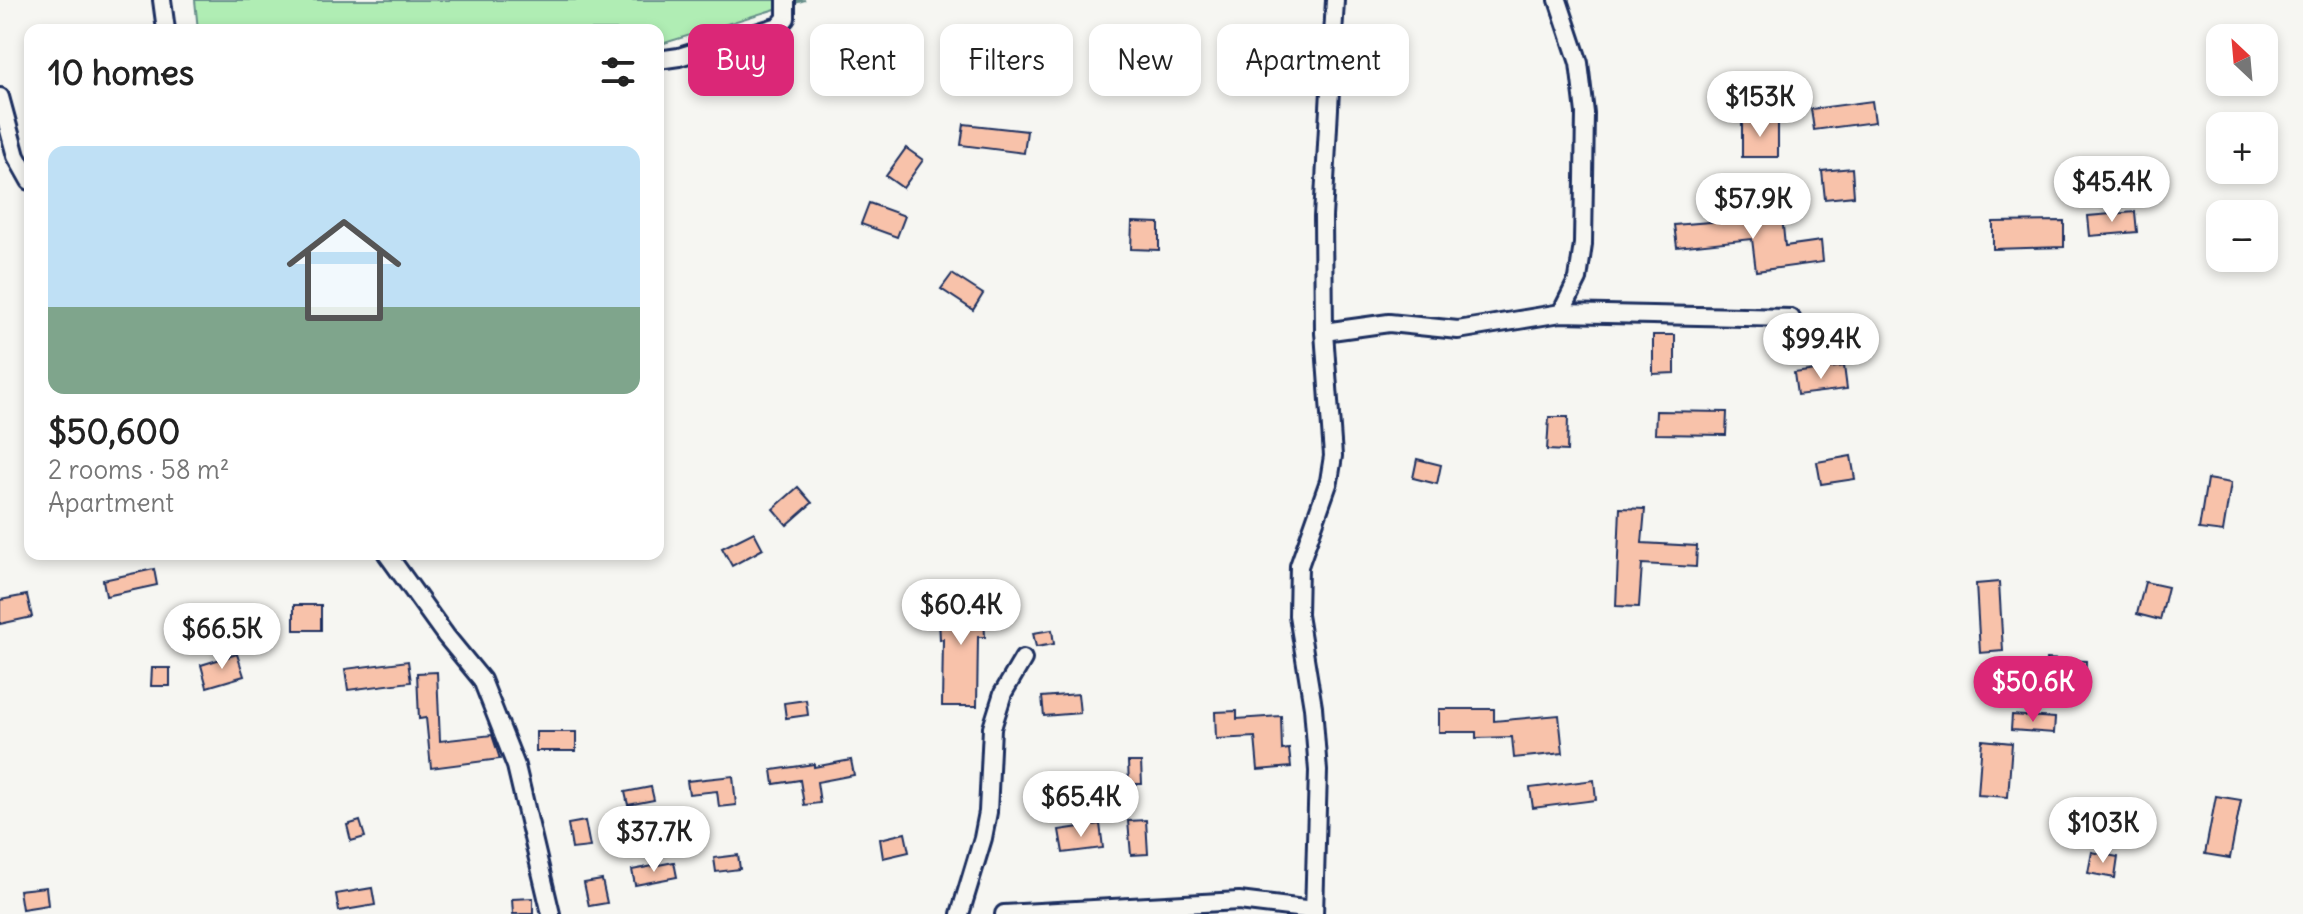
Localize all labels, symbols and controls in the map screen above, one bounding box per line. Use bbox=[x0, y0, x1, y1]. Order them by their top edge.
chip: Buy bbox=[688, 24, 794, 96]
chip: Rent bbox=[810, 24, 924, 96]
chip: Filters bbox=[940, 24, 1073, 96]
chip: New bbox=[1089, 24, 1201, 96]
chip: Apartment bbox=[1217, 24, 1409, 96]
north arrow bbox=[2206, 24, 2278, 96]
map controls bbox=[2206, 24, 2278, 272]
icon: filters bbox=[596, 50, 640, 94]
text: 10 homes bbox=[48, 51, 194, 94]
pin: $153K bbox=[1704, 71, 1816, 139]
text: $153K bbox=[1725, 80, 1795, 113]
button: + bbox=[2206, 112, 2278, 184]
pin: $45.4K bbox=[2047, 156, 2177, 224]
text: $45.4K bbox=[2072, 165, 2152, 198]
pin: $57.9K bbox=[1688, 173, 1818, 241]
text: $57.9K bbox=[1714, 182, 1792, 215]
icon: home bbox=[272, 198, 416, 342]
button: − bbox=[2206, 200, 2278, 272]
pin: $99.4K bbox=[1756, 313, 1886, 381]
text: $99.4K bbox=[1781, 322, 1861, 355]
text: $50,600 bbox=[48, 410, 180, 453]
text: 2 rooms · 58 m² bbox=[48, 453, 229, 486]
text: Apartment bbox=[48, 486, 174, 519]
pin: $60.4K bbox=[896, 579, 1026, 647]
text: $60.4K bbox=[920, 588, 1002, 621]
pin: $66.5K bbox=[157, 603, 287, 671]
text: $66.5K bbox=[182, 612, 262, 645]
pin: $50.6K bbox=[1968, 656, 2098, 724]
text: $50.6K bbox=[1992, 665, 2074, 698]
pin: $65.4K bbox=[1016, 771, 1146, 839]
text: $65.4K bbox=[1041, 780, 1121, 813]
pin: $103K bbox=[2047, 797, 2159, 865]
pin: $37.7K bbox=[589, 806, 719, 874]
text: $103K bbox=[2067, 806, 2139, 839]
text: $37.7K bbox=[616, 815, 692, 848]

